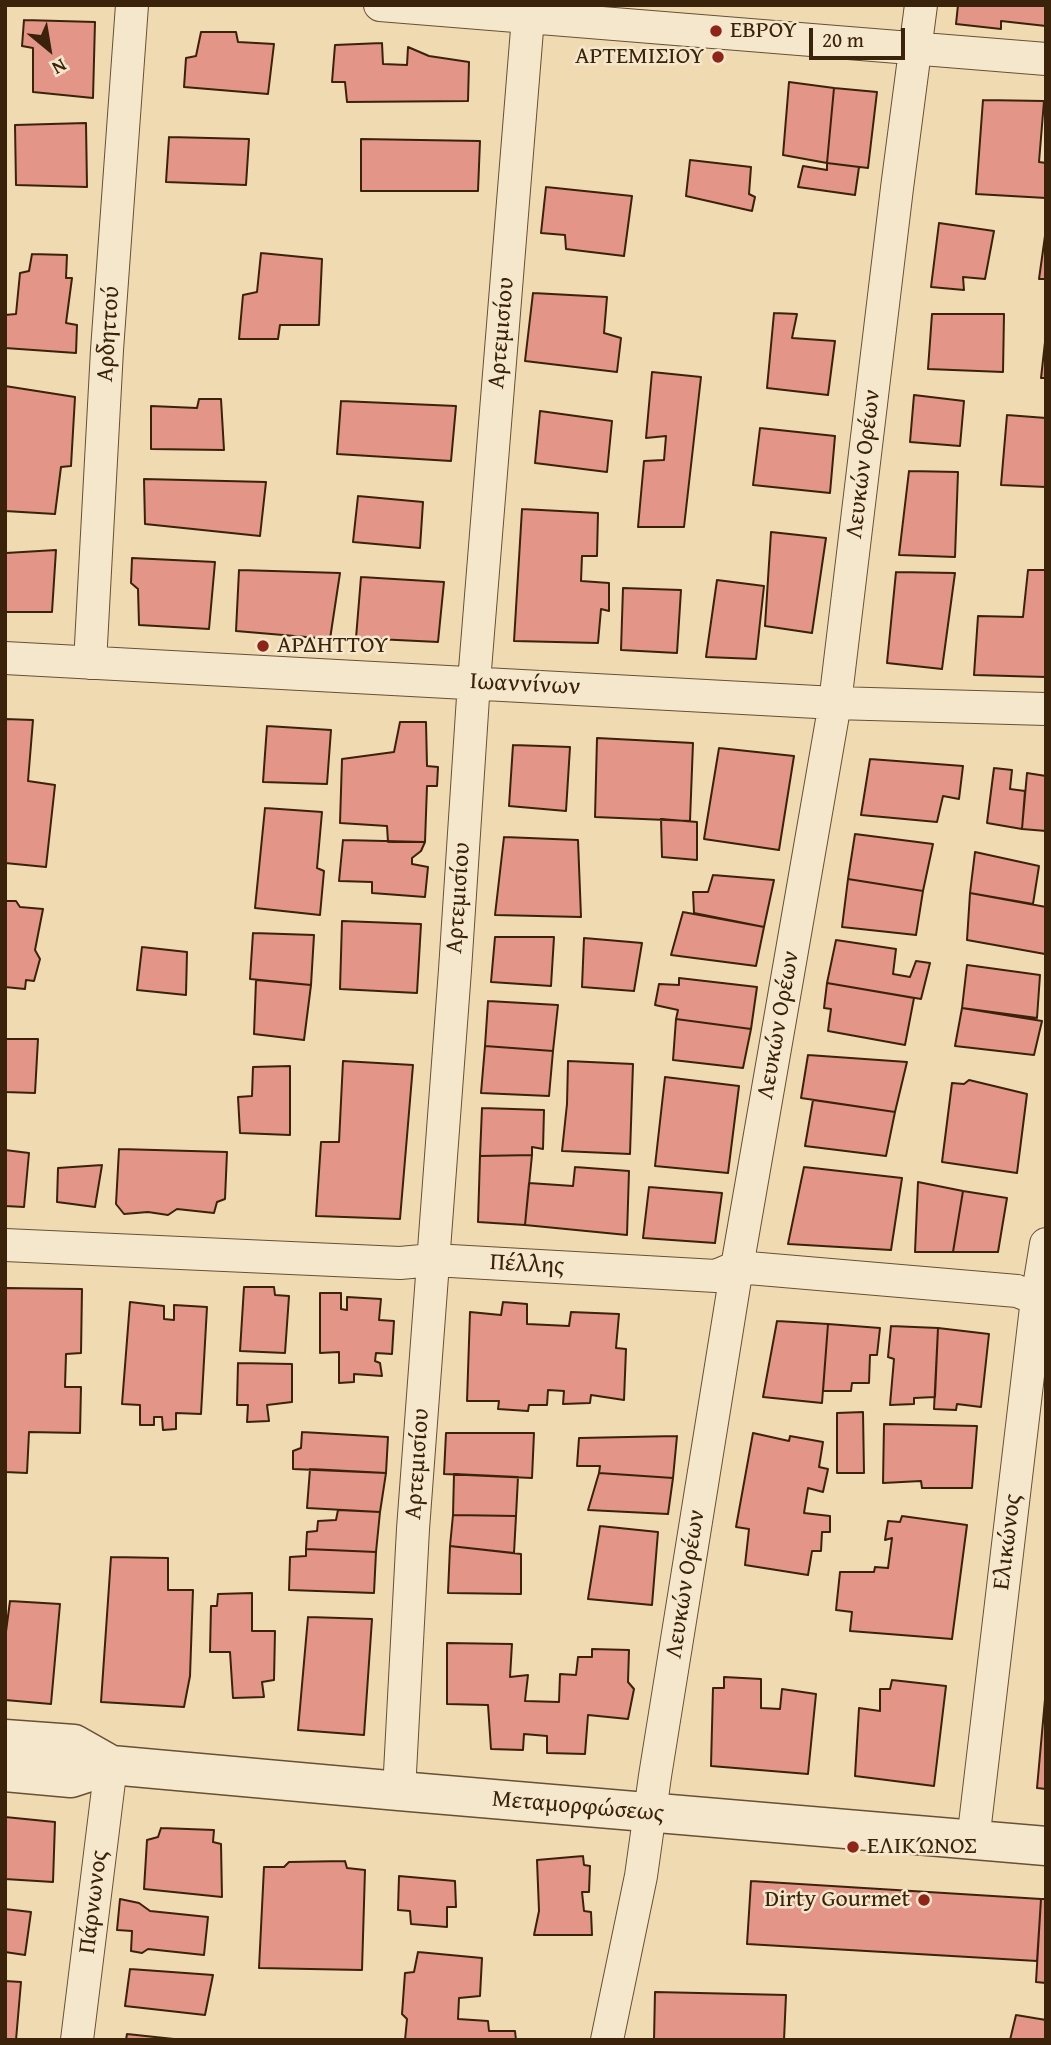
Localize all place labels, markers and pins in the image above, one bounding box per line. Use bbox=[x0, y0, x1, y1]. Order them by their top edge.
place label: ΕΒΡΟΥ bbox=[730, 17, 797, 45]
marker: ΕΒΡΟΥ bbox=[708, 23, 724, 39]
place label: ΑΡΤΕΜΙΣΙΟΥ bbox=[575, 43, 704, 71]
marker: ΑΡΤΕΜΙΣΙΟΥ bbox=[710, 49, 726, 65]
place label: ΑΡΔΗΤΤΟΥ bbox=[277, 632, 388, 660]
marker: ΑΡΔΗΤΤΟΥ bbox=[255, 638, 271, 654]
place label: ΕΛΙΚΏΝΟΣ bbox=[867, 1833, 977, 1861]
marker: ΕΛΙΚΏΝΟΣ bbox=[845, 1839, 861, 1855]
place label: Dirty Gourmet bbox=[764, 1886, 910, 1914]
marker: Dirty Gourmet bbox=[916, 1892, 932, 1908]

